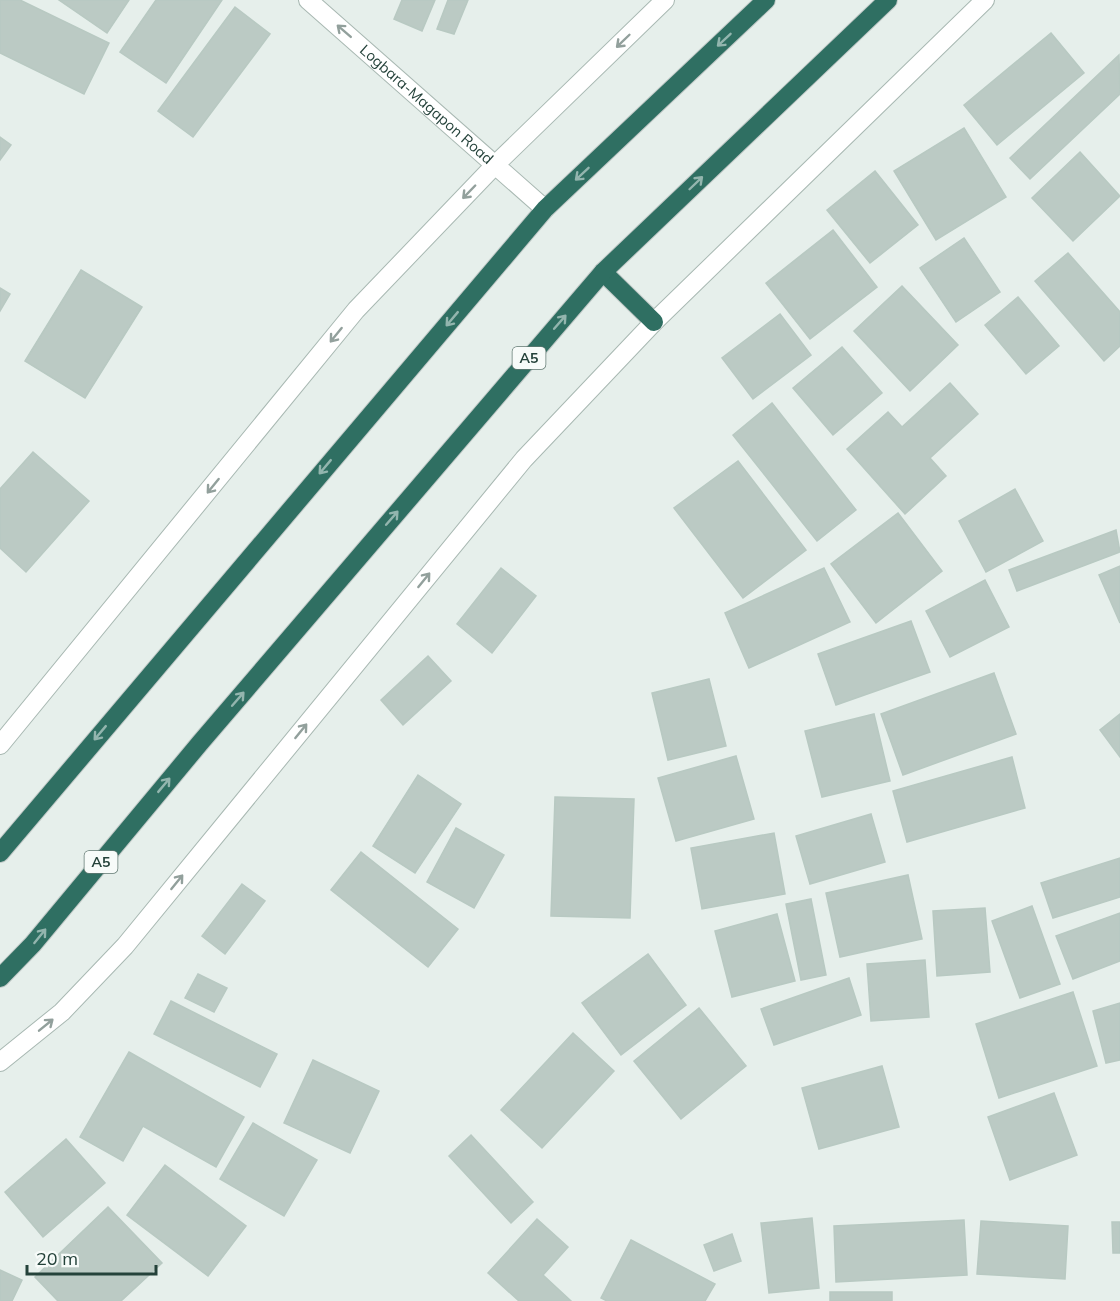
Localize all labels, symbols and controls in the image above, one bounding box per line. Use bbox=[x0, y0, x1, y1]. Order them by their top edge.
one-way arrow bbox=[337, 24, 352, 38]
one-way arrow bbox=[616, 33, 631, 48]
one-way arrow bbox=[716, 33, 731, 47]
street label: Logbara-Magapon Road bbox=[356, 40, 497, 168]
one-way arrow bbox=[575, 167, 590, 181]
one-way arrow bbox=[688, 176, 703, 190]
one-way arrow bbox=[462, 185, 476, 200]
one-way arrow bbox=[445, 311, 458, 327]
one-way arrow bbox=[552, 315, 566, 331]
one-way arrow bbox=[330, 327, 343, 343]
road number: A5 bbox=[512, 347, 546, 369]
one-way arrow bbox=[318, 459, 332, 474]
one-way arrow bbox=[206, 478, 219, 494]
one-way arrow bbox=[385, 511, 399, 526]
one-way arrow bbox=[418, 572, 431, 588]
one-way arrow bbox=[231, 692, 245, 707]
one-way arrow bbox=[294, 723, 307, 739]
one-way arrow bbox=[93, 725, 107, 740]
one-way arrow bbox=[158, 778, 171, 794]
road number: A5 bbox=[84, 851, 118, 873]
one-way arrow bbox=[170, 875, 184, 890]
one-way arrow bbox=[34, 928, 47, 944]
one-way arrow bbox=[37, 1019, 53, 1032]
scale bar bbox=[27, 1238, 156, 1276]
text: 20 m bbox=[36, 1247, 78, 1270]

